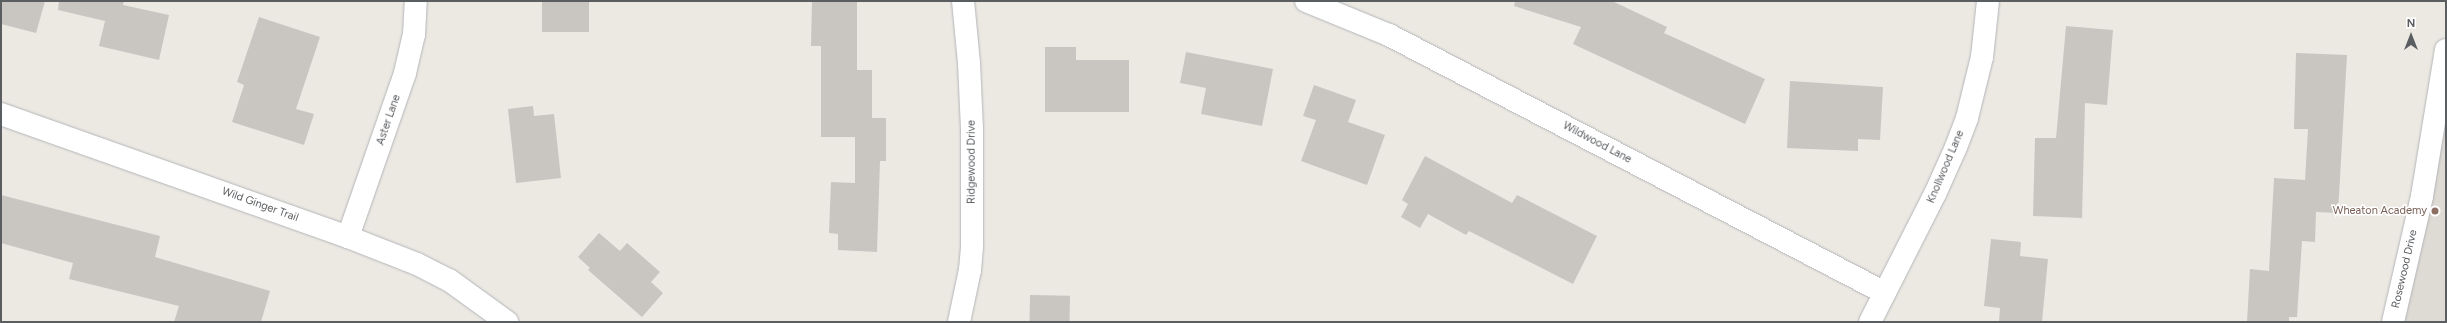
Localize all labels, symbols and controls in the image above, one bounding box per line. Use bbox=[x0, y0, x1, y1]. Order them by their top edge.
north arrow bbox=[2391, 16, 2431, 56]
text: N bbox=[2407, 17, 2415, 30]
street label: Aster Lane bbox=[374, 93, 404, 147]
street label: Wildwood Lane bbox=[1560, 119, 1634, 167]
street label: Ridgewood Drive bbox=[965, 120, 979, 204]
street label: Knollwood Lane bbox=[1925, 129, 1967, 205]
street label: Wild Ginger Trail bbox=[220, 185, 300, 225]
place label: Wheaton Academy bbox=[2333, 204, 2427, 218]
marker: Wheaton Academy bbox=[2430, 206, 2440, 216]
street label: Rosewood Drive bbox=[2390, 228, 2420, 310]

